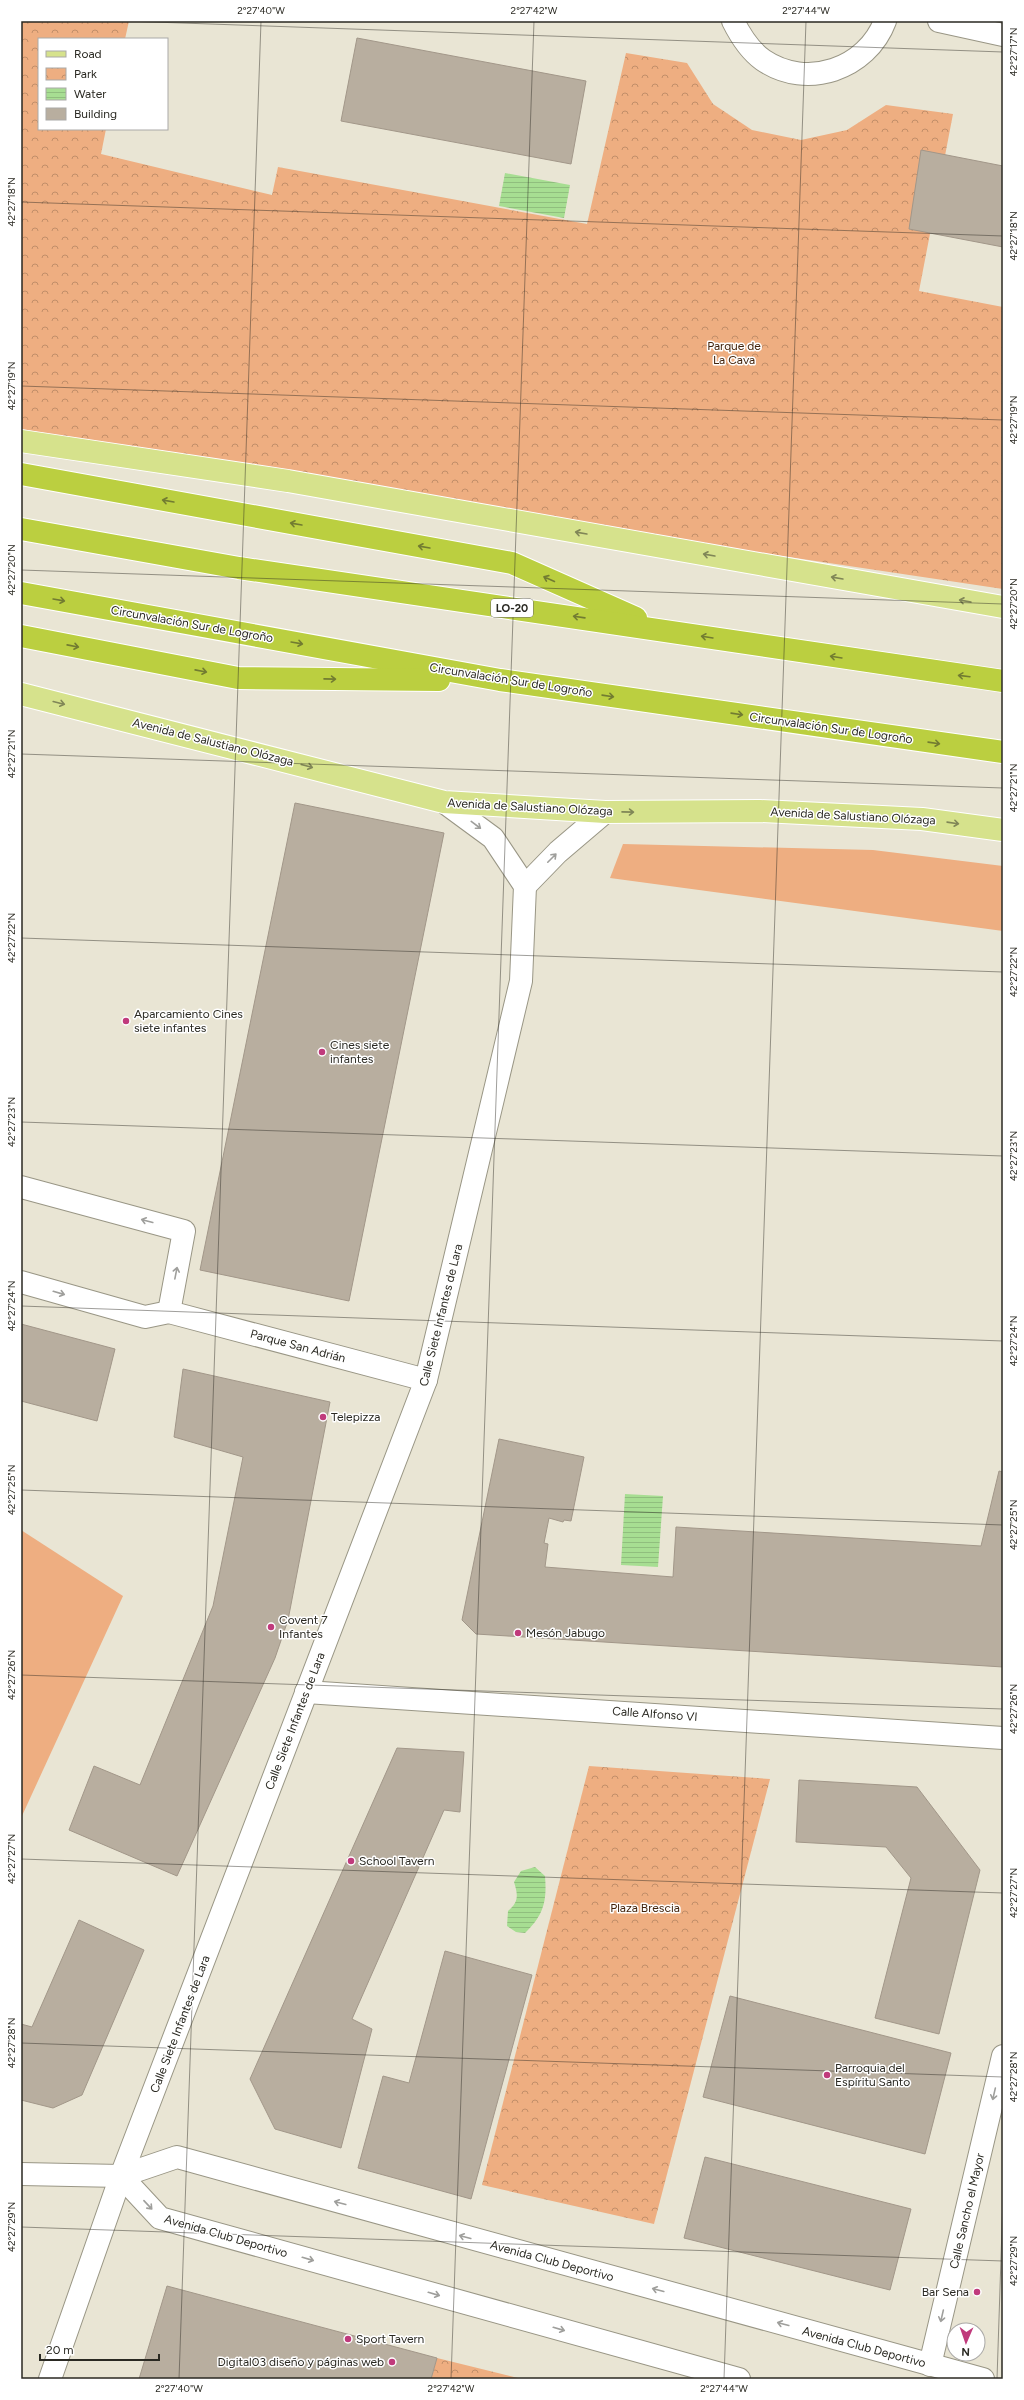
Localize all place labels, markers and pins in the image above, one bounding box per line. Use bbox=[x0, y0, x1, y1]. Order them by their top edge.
place label: Aparcamiento Cines siete infantes bbox=[134, 1007, 243, 1035]
marker: Aparcamiento Cines siete infantes bbox=[121, 1016, 131, 1026]
place label: Cines siete infantes bbox=[330, 1038, 390, 1066]
marker: Cines siete infantes bbox=[317, 1047, 327, 1057]
place label: Telepizza bbox=[331, 1410, 380, 1424]
marker: Telepizza bbox=[318, 1412, 328, 1422]
place label: Covent 7 Infantes bbox=[279, 1613, 328, 1641]
marker: Covent 7 Infantes bbox=[266, 1622, 276, 1632]
place label: Mesón Jabugo bbox=[526, 1626, 605, 1640]
marker: Mesón Jabugo bbox=[513, 1628, 523, 1638]
place label: School Tavern bbox=[359, 1854, 435, 1868]
marker: School Tavern bbox=[346, 1856, 356, 1866]
place label: Parroquia del Espíritu Santo bbox=[835, 2061, 910, 2089]
marker: Parroquia del Espíritu Santo bbox=[822, 2070, 832, 2080]
place label: Bar Sena bbox=[922, 2285, 969, 2299]
marker: Bar Sena bbox=[972, 2287, 982, 2297]
place label: Sport Tavern bbox=[356, 2332, 425, 2346]
marker: Sport Tavern bbox=[343, 2334, 353, 2344]
place label: Digital03 diseño y páginas web bbox=[218, 2355, 384, 2369]
marker: Digital03 diseño y páginas web bbox=[387, 2357, 397, 2367]

